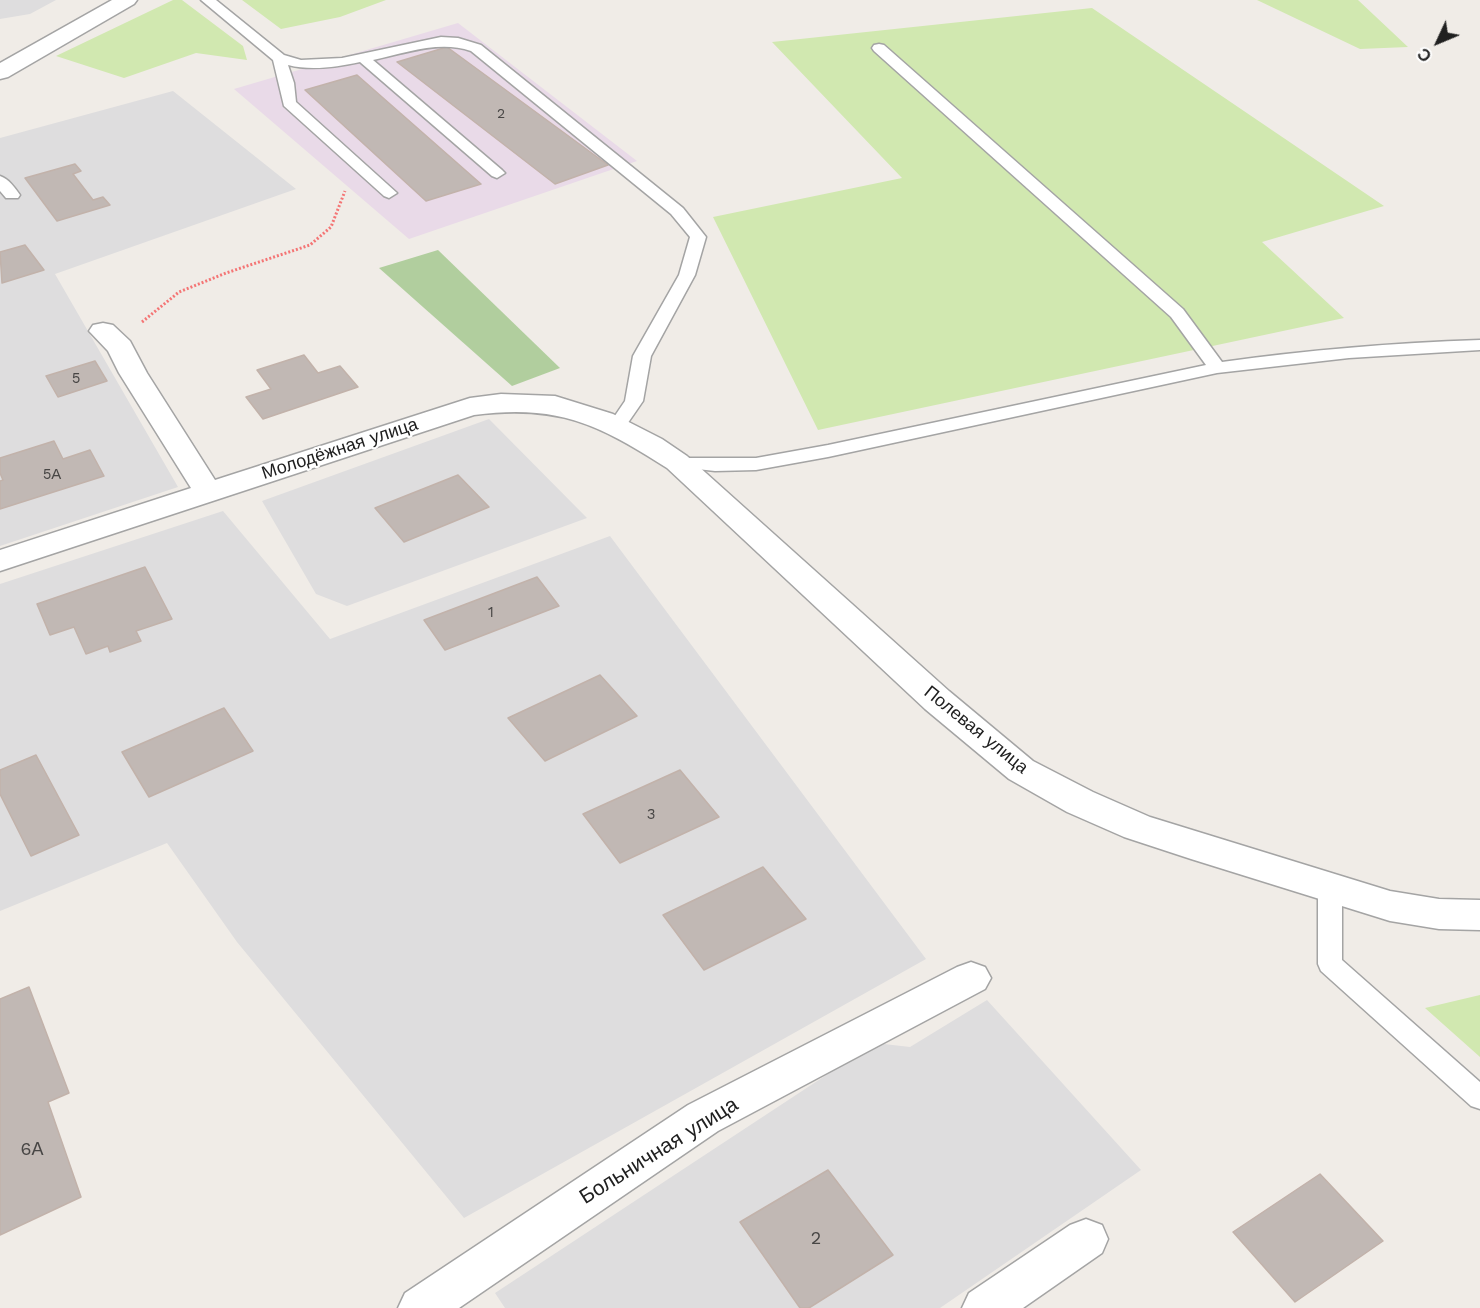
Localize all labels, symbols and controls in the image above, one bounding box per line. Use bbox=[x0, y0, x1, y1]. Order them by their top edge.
north arrow bbox=[1408, 12, 1468, 72]
text: С bbox=[1414, 44, 1436, 66]
house number: 2 bbox=[497, 106, 505, 122]
house number: 5 bbox=[72, 370, 80, 388]
street label: Молодёжная улица bbox=[259, 414, 421, 484]
house number: 5А bbox=[43, 466, 61, 484]
house number: 1 bbox=[488, 604, 494, 622]
street label: Полевая улица bbox=[920, 681, 1032, 779]
house number: 3 bbox=[647, 806, 655, 824]
street label: Больничная улица bbox=[575, 1092, 743, 1210]
house number: 6А bbox=[21, 1139, 43, 1161]
house number: 2 bbox=[811, 1228, 821, 1250]

